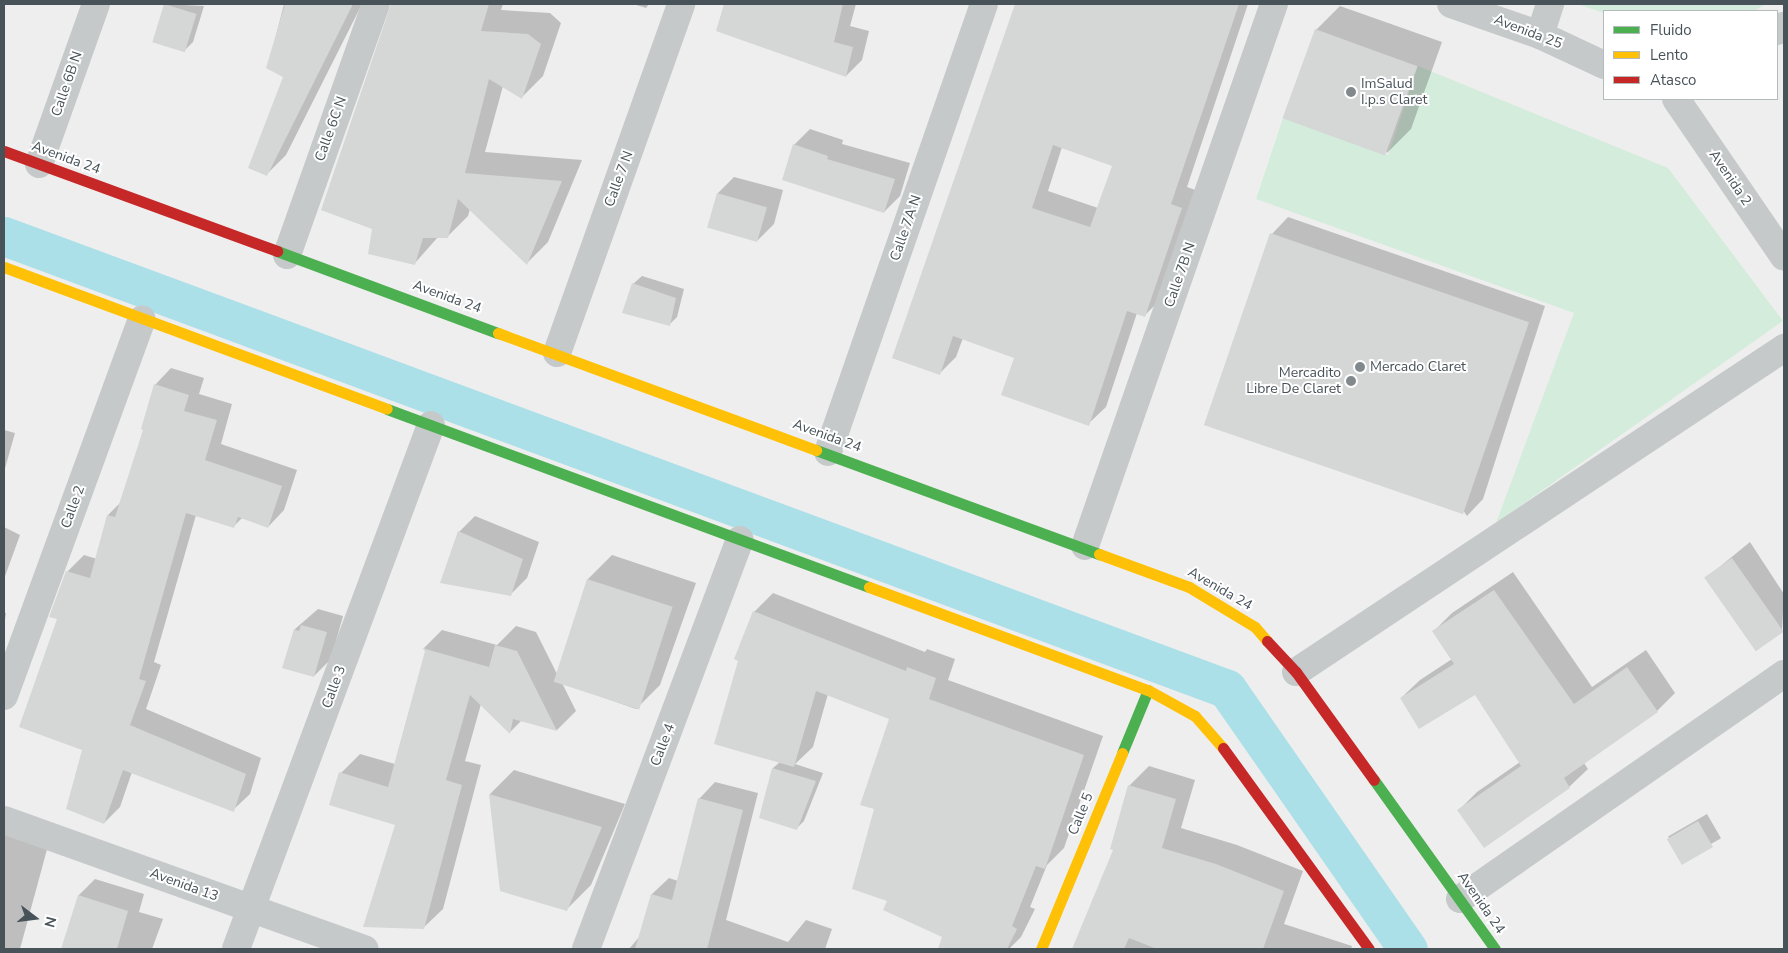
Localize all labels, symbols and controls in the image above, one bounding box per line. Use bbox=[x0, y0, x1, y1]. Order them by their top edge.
legend bbox=[1603, 10, 1778, 100]
street label: Avenida 25 bbox=[1492, 11, 1564, 53]
text: Fluido bbox=[1650, 20, 1692, 40]
text: Lento bbox=[1650, 45, 1688, 65]
street label: Calle 6B N bbox=[48, 49, 86, 119]
text: Atasco bbox=[1650, 70, 1696, 90]
place label: ImSalud I.p.s Claret bbox=[1361, 76, 1427, 108]
marker: ImSalud I.p.s Claret bbox=[1345, 86, 1357, 98]
street label: Calle 6C N bbox=[312, 94, 350, 164]
street label: Avenida 24 bbox=[29, 138, 103, 178]
street label: Avenida 2 bbox=[1705, 147, 1755, 209]
street label: Calle 7 N bbox=[601, 149, 637, 209]
street label: Calle 7A N bbox=[887, 193, 925, 263]
street label: Calle 7B N bbox=[1161, 240, 1199, 310]
street label: Avenida 24 bbox=[410, 277, 484, 317]
place label: Mercado Claret bbox=[1370, 359, 1466, 375]
marker: Mercado Claret bbox=[1354, 361, 1366, 373]
place label: Mercadito Libre De Claret bbox=[1246, 365, 1341, 398]
marker: Mercadito Libre De Claret bbox=[1345, 375, 1357, 387]
street label: Avenida 24 bbox=[790, 416, 864, 456]
street label: Calle 2 bbox=[58, 483, 88, 531]
street label: Avenida 24 bbox=[1185, 564, 1255, 614]
street label: Calle 3 bbox=[319, 663, 349, 711]
street label: Calle 4 bbox=[647, 721, 679, 769]
street label: Calle 5 bbox=[1065, 790, 1097, 838]
street label: Avenida 13 bbox=[147, 865, 221, 905]
street label: Avenida 24 bbox=[1454, 869, 1508, 937]
north arrow bbox=[10, 893, 60, 943]
text: N bbox=[39, 914, 61, 930]

